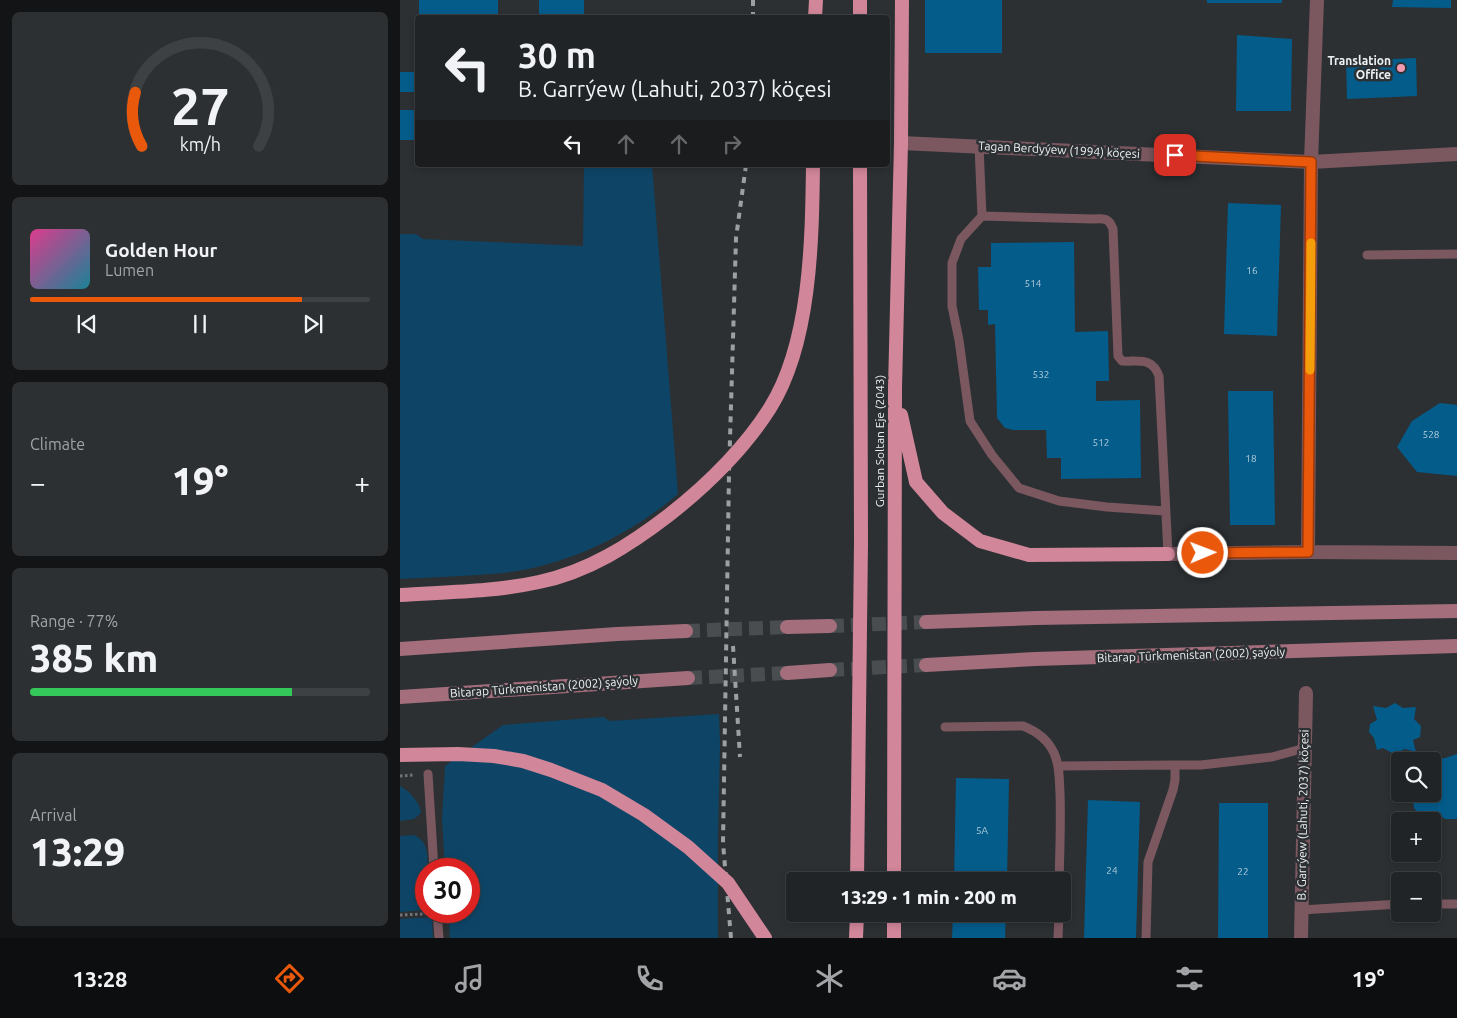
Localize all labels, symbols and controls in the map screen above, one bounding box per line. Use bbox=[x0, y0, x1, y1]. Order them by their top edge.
icon: left bbox=[435, 35, 500, 100]
text: 30 m bbox=[518, 35, 596, 75]
place label: Translation Office bbox=[1327, 54, 1391, 81]
marker: Translation Office bbox=[1395, 62, 1407, 74]
text: B. Garrýew (Lahuti, 2037) köçesi bbox=[518, 76, 832, 101]
text: 27 bbox=[171, 77, 229, 135]
icon: left bbox=[559, 130, 587, 158]
icon: ahead bbox=[612, 130, 640, 158]
icon: ahead bbox=[665, 130, 693, 158]
icon: right bbox=[718, 130, 746, 158]
text: km/h bbox=[179, 134, 221, 154]
pin bbox=[1154, 134, 1196, 176]
street label: Tagan Berdyýew (1994) köçesi bbox=[978, 139, 1140, 161]
icon: arrive bbox=[1161, 141, 1189, 169]
text: Golden Hour bbox=[105, 239, 217, 261]
text: Lumen bbox=[105, 261, 154, 279]
house number: 16 bbox=[1246, 265, 1258, 276]
house number: 514 bbox=[1025, 278, 1042, 289]
icon: previous bbox=[73, 310, 101, 338]
icon: pause bbox=[186, 310, 214, 338]
icon: next bbox=[299, 310, 327, 338]
house number: 532 bbox=[1033, 369, 1049, 380]
street label: Gurban Soltan Eje (2043) bbox=[873, 375, 887, 507]
house number: 528 bbox=[1423, 429, 1440, 440]
text: Climate bbox=[30, 435, 85, 453]
house number: 512 bbox=[1093, 437, 1109, 448]
house number: 18 bbox=[1245, 453, 1257, 464]
text: 19° bbox=[172, 460, 228, 502]
text: − bbox=[30, 467, 46, 498]
text: + bbox=[354, 467, 370, 498]
position arrow bbox=[1176, 526, 1228, 578]
text: Range · 77% bbox=[30, 612, 118, 630]
text: 385 km bbox=[30, 637, 158, 679]
street label: Bitarap Türkmenistan (2002) şaýoly bbox=[1097, 645, 1286, 665]
street label: Bitarap Türkmenistan (2002) şaýoly bbox=[449, 673, 639, 701]
street label: B. Garrýew (Lahuti, 2037) köçesi bbox=[1295, 729, 1311, 901]
map controls bbox=[1391, 752, 1441, 922]
button: search bbox=[1391, 752, 1441, 802]
text: Arrival bbox=[30, 806, 77, 824]
button: + bbox=[1391, 812, 1441, 862]
house number: 5A bbox=[976, 825, 989, 836]
text: 13:29 bbox=[30, 831, 125, 873]
speed limit sign: 30 bbox=[415, 858, 480, 923]
house number: 24 bbox=[1106, 865, 1118, 876]
house number: 22 bbox=[1237, 866, 1249, 877]
button: − bbox=[1391, 872, 1441, 922]
text: 13:29 · 1 min · 200 m bbox=[840, 886, 1017, 908]
icon: directions bbox=[272, 961, 307, 996]
icon: music bbox=[452, 961, 487, 996]
icon: phone bbox=[632, 961, 667, 996]
icon: climate bbox=[812, 961, 847, 996]
icon: car bbox=[992, 961, 1027, 996]
icon: filters bbox=[1172, 961, 1207, 996]
text: 13:28 bbox=[72, 966, 128, 991]
text: 19° bbox=[1352, 966, 1384, 991]

